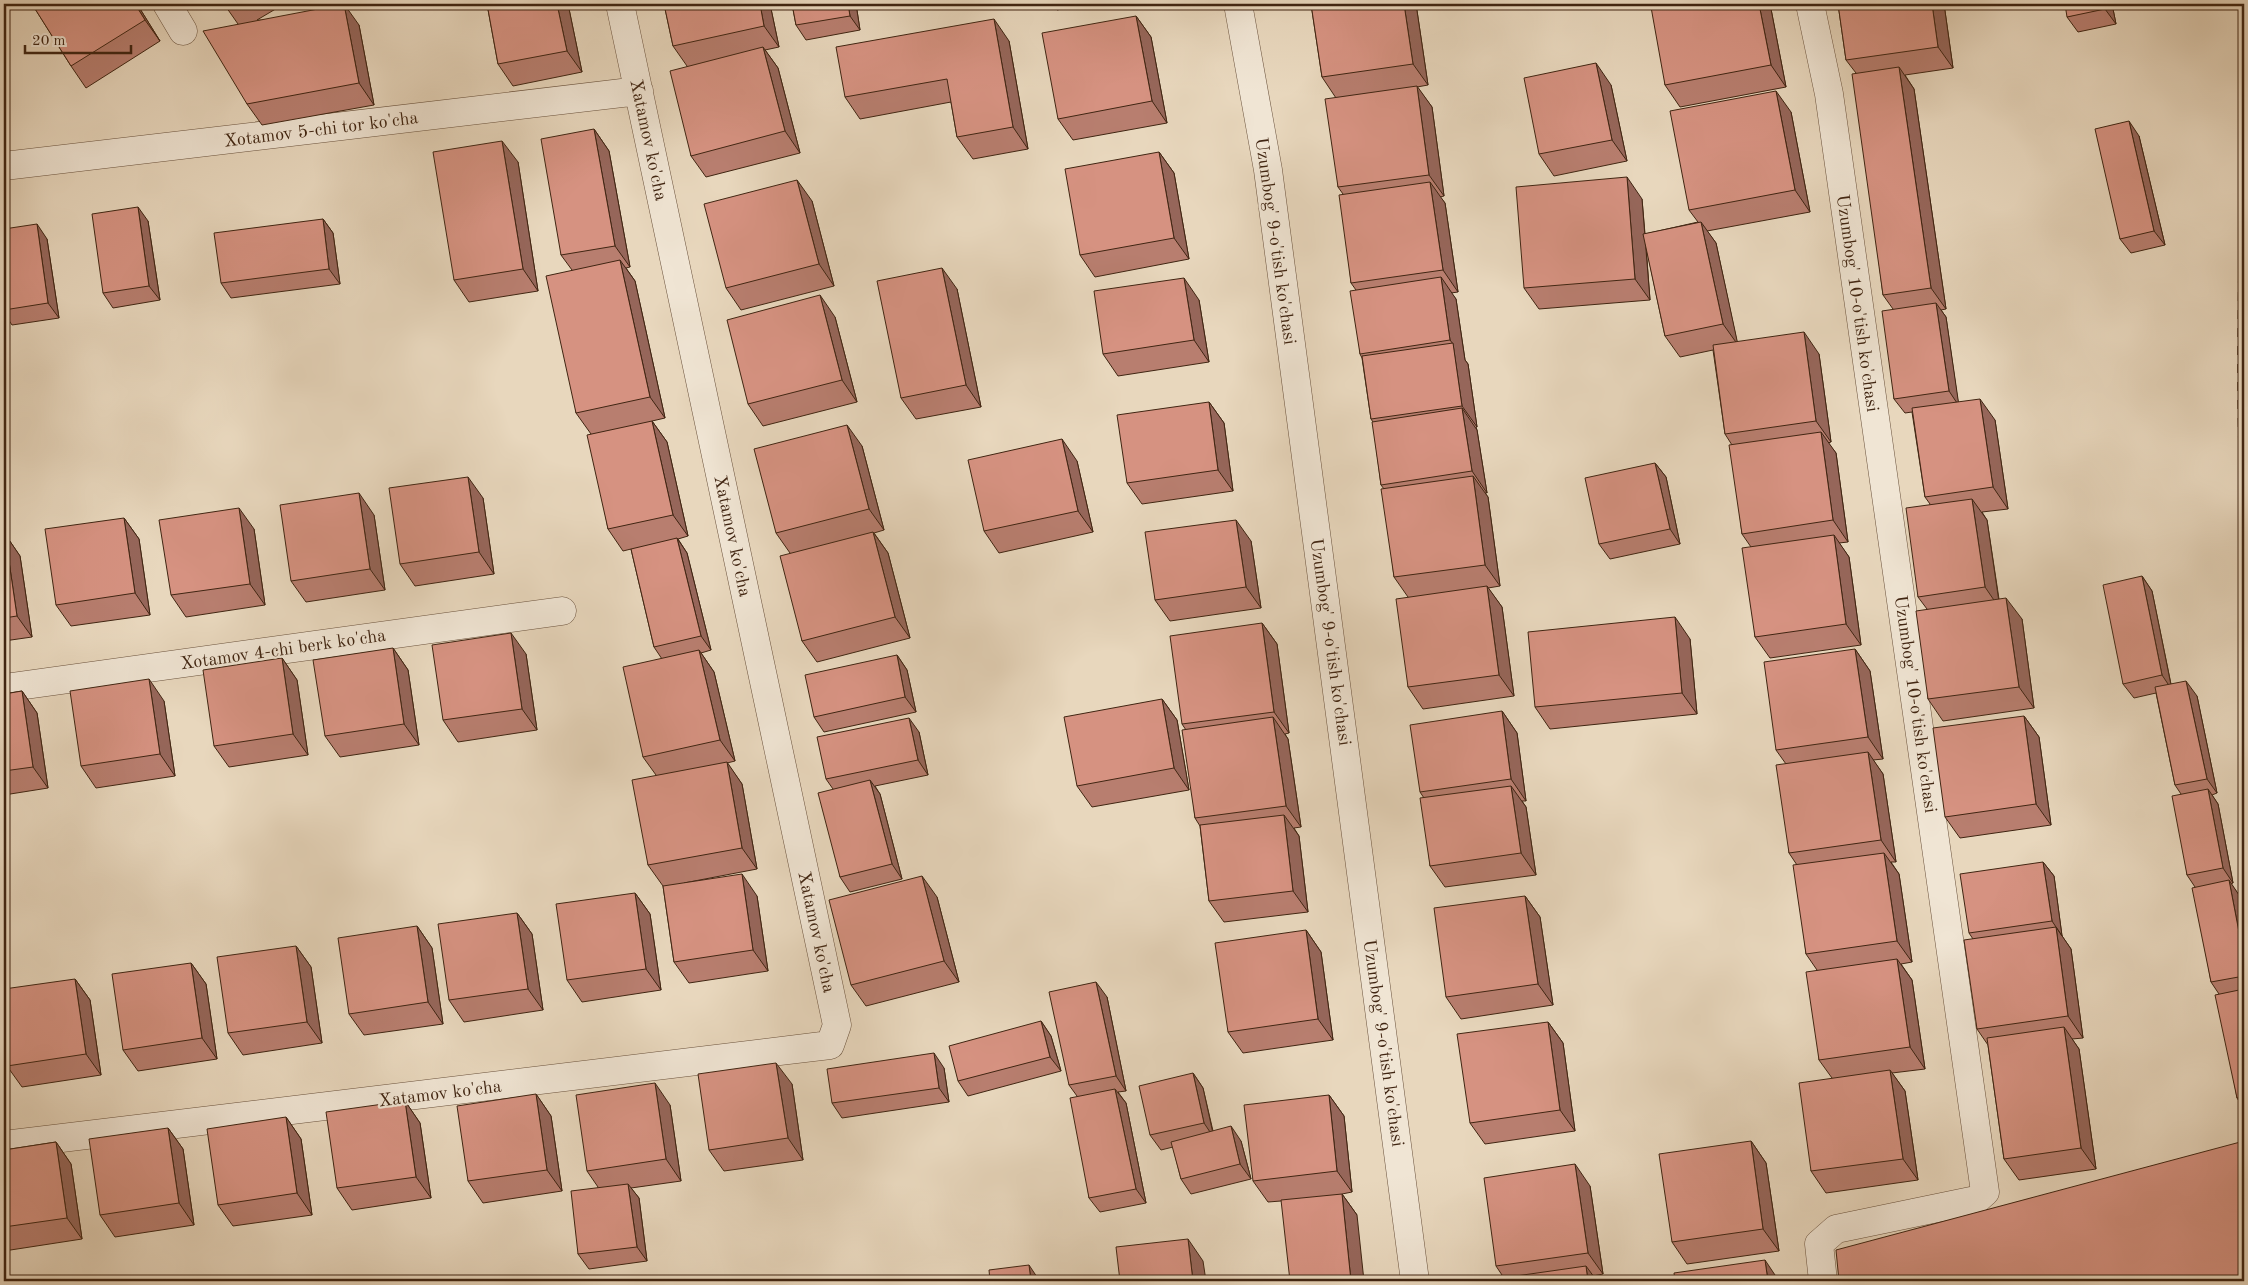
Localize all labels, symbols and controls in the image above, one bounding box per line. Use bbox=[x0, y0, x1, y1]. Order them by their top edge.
scale bar bbox=[25, 22, 131, 54]
text: 20 m bbox=[32, 34, 66, 49]
street label: Xatamov ko'cha bbox=[626, 78, 670, 203]
street label: Xotamov 5-chi tor ko'cha bbox=[223, 109, 419, 151]
street label: Uzumbog' 9-o'tish ko'chasi bbox=[1252, 136, 1298, 346]
street label: Uzumbog' 10-o'tish ko'chasi bbox=[1833, 193, 1881, 413]
street label: Xatamov ko'cha bbox=[710, 474, 754, 599]
street label: Uzumbog' 9-o'tish ko'chasi bbox=[1307, 537, 1353, 747]
street label: Uzumbog' 10-o'tish ko'chasi bbox=[1891, 594, 1939, 814]
street label: Xotamov 4-chi berk ko'cha bbox=[179, 627, 387, 673]
street label: Xatamov ko'cha bbox=[794, 870, 838, 995]
street label: Uzumbog' 9-o'tish ko'chasi bbox=[1360, 938, 1406, 1148]
street label: Xatamov ko'cha bbox=[378, 1078, 503, 1110]

